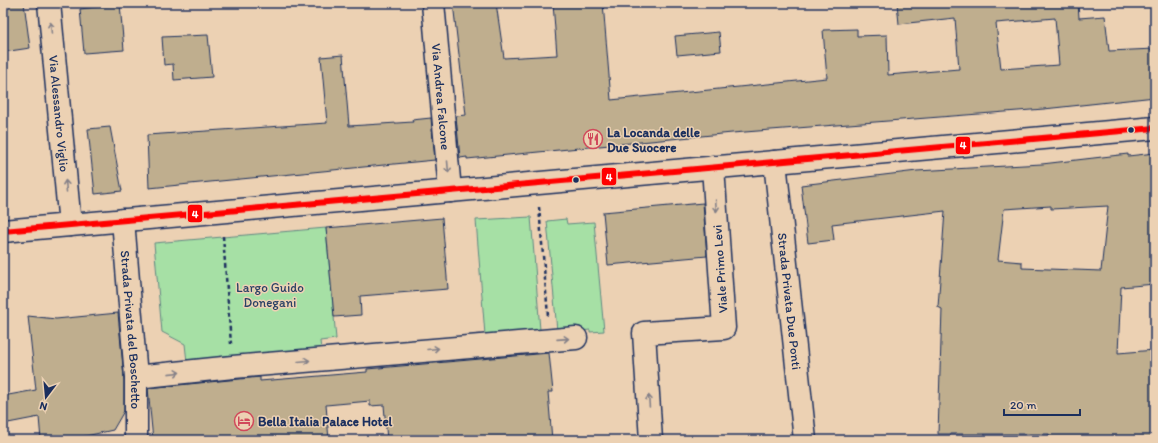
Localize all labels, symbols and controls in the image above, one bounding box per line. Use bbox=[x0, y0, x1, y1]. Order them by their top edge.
one-way arrow bbox=[48, 22, 55, 35]
street label: Via Andrea Falcone bbox=[429, 43, 454, 151]
street label: Via Alessandro Viglio bbox=[46, 54, 72, 173]
place label: La Locanda delle Due Suocere bbox=[607, 125, 700, 155]
unlabelled marker bbox=[1126, 125, 1136, 135]
restaurant icon: La Locanda delle Due Suocere bbox=[582, 128, 604, 150]
line badge: 4 bbox=[955, 136, 971, 155]
text: 4 bbox=[960, 139, 967, 152]
one-way arrow bbox=[444, 160, 451, 173]
line badge: 4 bbox=[601, 167, 617, 186]
text: 4 bbox=[606, 171, 613, 184]
unlabelled marker bbox=[571, 175, 581, 185]
one-way arrow bbox=[63, 180, 70, 193]
one-way arrow bbox=[712, 199, 719, 212]
line badge: 4 bbox=[187, 204, 203, 223]
text: 4 bbox=[192, 208, 199, 221]
street label: Viale Primo Levi bbox=[709, 224, 731, 314]
street label: Strada Privata Due Ponti bbox=[775, 232, 805, 371]
street label: Strada Privata del Boschetto bbox=[118, 250, 144, 409]
park label: Largo Guido Donegani bbox=[236, 280, 304, 310]
one-way arrow bbox=[556, 335, 569, 342]
one-way arrow bbox=[426, 346, 439, 353]
one-way arrow bbox=[297, 357, 310, 364]
one-way arrow bbox=[168, 369, 181, 377]
north arrow bbox=[26, 377, 66, 417]
scale bar bbox=[1004, 391, 1080, 417]
one-way arrow bbox=[645, 395, 652, 408]
text: 20 m bbox=[1010, 398, 1037, 412]
text: N bbox=[38, 399, 49, 413]
hotel icon: Bella Italia Palace Hotel bbox=[233, 410, 255, 432]
place label: Bella Italia Palace Hotel bbox=[258, 414, 393, 429]

